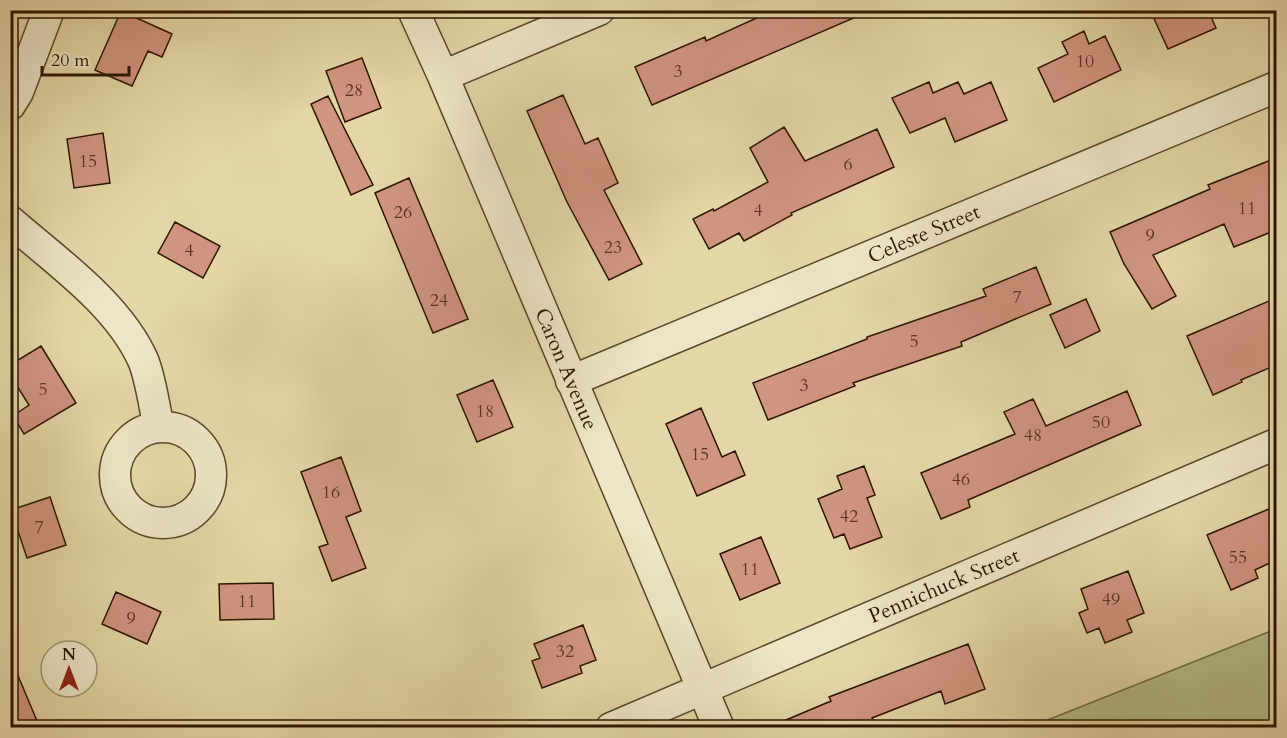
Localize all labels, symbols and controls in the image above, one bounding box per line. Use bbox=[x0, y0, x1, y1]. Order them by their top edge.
scale bar bbox=[42, 39, 129, 77]
text: 20 m bbox=[51, 48, 90, 73]
house number: 10 bbox=[1076, 49, 1094, 74]
house number: 3 bbox=[673, 59, 683, 84]
house number: 28 bbox=[345, 78, 363, 103]
house number: 15 bbox=[79, 149, 97, 174]
house number: 6 bbox=[843, 152, 853, 177]
house number: 11 bbox=[1238, 196, 1256, 221]
street label: Celeste Street bbox=[863, 197, 985, 271]
house number: 4 bbox=[753, 198, 763, 223]
house number: 26 bbox=[394, 200, 412, 225]
house number: 9 bbox=[1145, 223, 1155, 248]
house number: 23 bbox=[604, 235, 622, 260]
house number: 4 bbox=[184, 238, 194, 263]
house number: 7 bbox=[1012, 285, 1022, 310]
house number: 24 bbox=[430, 288, 448, 313]
street label: Caron Avenue bbox=[527, 304, 605, 434]
house number: 5 bbox=[909, 329, 919, 354]
house number: 3 bbox=[799, 373, 809, 398]
house number: 5 bbox=[38, 377, 48, 402]
house number: 18 bbox=[476, 399, 494, 424]
house number: 50 bbox=[1092, 410, 1110, 435]
house number: 48 bbox=[1024, 423, 1042, 448]
house number: 15 bbox=[691, 442, 709, 467]
house number: 46 bbox=[952, 467, 970, 492]
house number: 16 bbox=[322, 480, 340, 505]
house number: 42 bbox=[840, 504, 858, 529]
house number: 7 bbox=[34, 515, 44, 540]
street label: Pennichuck Street bbox=[864, 541, 1024, 631]
house number: 55 bbox=[1229, 545, 1247, 570]
house number: 11 bbox=[741, 557, 759, 582]
house number: 49 bbox=[1102, 587, 1120, 612]
house number: 11 bbox=[238, 589, 256, 614]
house number: 9 bbox=[126, 606, 136, 631]
north arrow bbox=[39, 639, 99, 699]
house number: 32 bbox=[556, 639, 574, 664]
text: N bbox=[62, 644, 76, 666]

